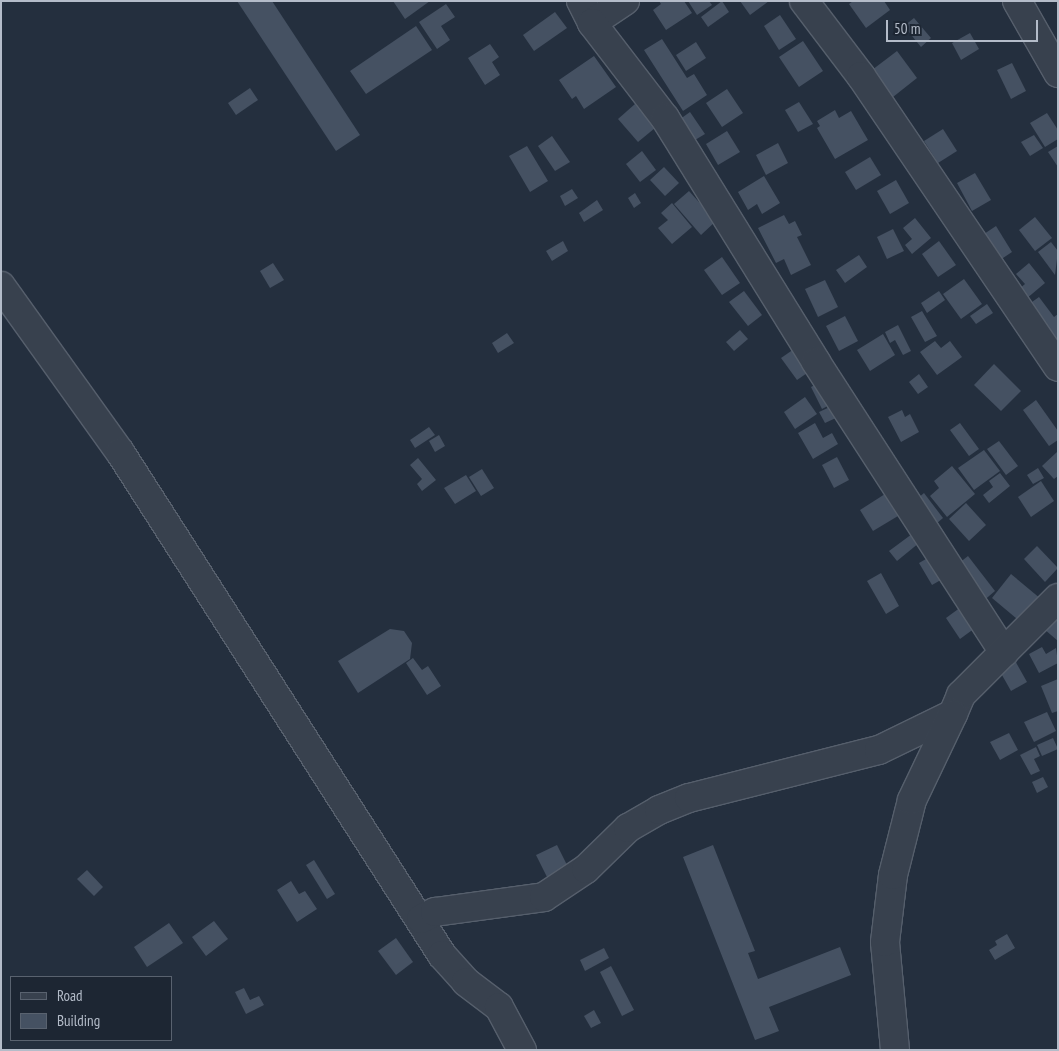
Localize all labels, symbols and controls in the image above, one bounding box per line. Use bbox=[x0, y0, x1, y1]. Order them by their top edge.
scale bar bbox=[889, 10, 1042, 42]
text: 50 m bbox=[894, 19, 920, 38]
legend bbox=[10, 976, 172, 1041]
text: Road bbox=[57, 986, 83, 1005]
text: Building bbox=[57, 1011, 100, 1030]

